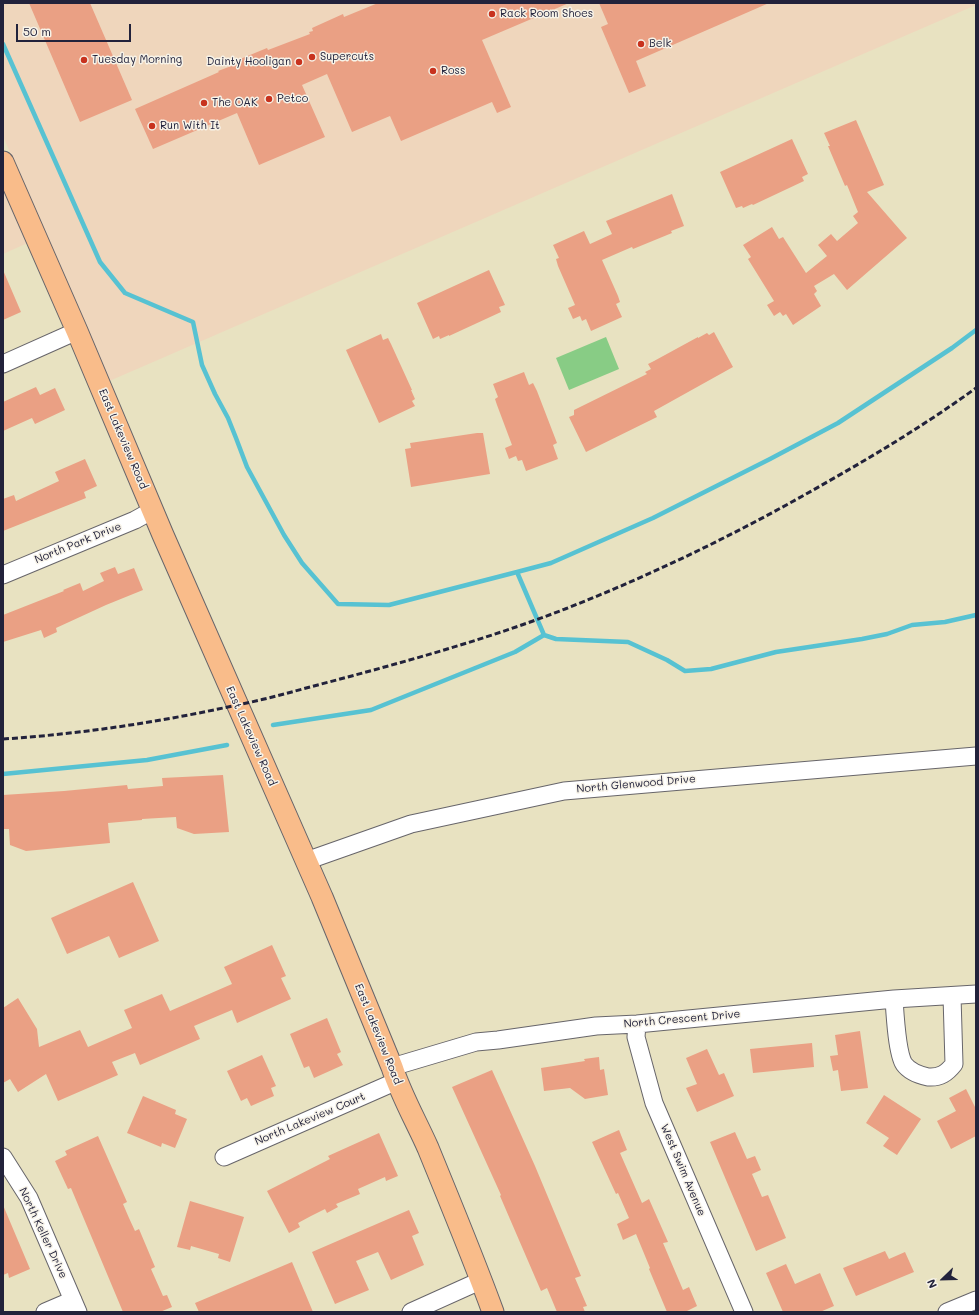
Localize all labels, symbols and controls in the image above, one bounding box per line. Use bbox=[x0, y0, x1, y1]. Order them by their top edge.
place label: Rack Room Shoes bbox=[500, 7, 593, 21]
marker: Rack Room Shoes bbox=[487, 9, 497, 19]
scale bar bbox=[18, 16, 133, 42]
text: 50 m bbox=[23, 23, 51, 39]
place label: Belk bbox=[649, 37, 671, 51]
marker: Belk bbox=[636, 39, 646, 49]
place label: Supercuts bbox=[320, 50, 374, 64]
marker: Supercuts bbox=[307, 52, 317, 62]
place label: Tuesday Morning bbox=[92, 53, 182, 67]
marker: Tuesday Morning bbox=[79, 55, 89, 65]
place label: Dainty Hooligan bbox=[207, 55, 291, 69]
marker: Dainty Hooligan bbox=[294, 57, 304, 67]
place label: Ross bbox=[441, 64, 465, 78]
marker: Ross bbox=[428, 66, 438, 76]
place label: Petco bbox=[277, 92, 308, 106]
marker: Petco bbox=[264, 94, 274, 104]
place label: The OAK bbox=[212, 96, 258, 110]
marker: The OAK bbox=[199, 98, 209, 108]
place label: Run With It bbox=[160, 119, 220, 133]
marker: Run With It bbox=[147, 121, 157, 131]
street label: East Lakeview Road bbox=[96, 387, 150, 491]
street label: North Park Drive bbox=[33, 520, 123, 566]
street label: East Lakeview Road bbox=[223, 684, 279, 788]
street label: North Glenwood Drive bbox=[576, 772, 696, 796]
street label: East Lakeview Road bbox=[352, 982, 404, 1086]
street label: North Crescent Drive bbox=[623, 1007, 741, 1031]
street label: North Lakeview Court bbox=[253, 1090, 367, 1148]
street label: West Swim Avenue bbox=[658, 1122, 708, 1218]
street label: North Keller Drive bbox=[16, 1186, 70, 1280]
north arrow bbox=[923, 1259, 963, 1299]
text: N bbox=[923, 1277, 940, 1291]

